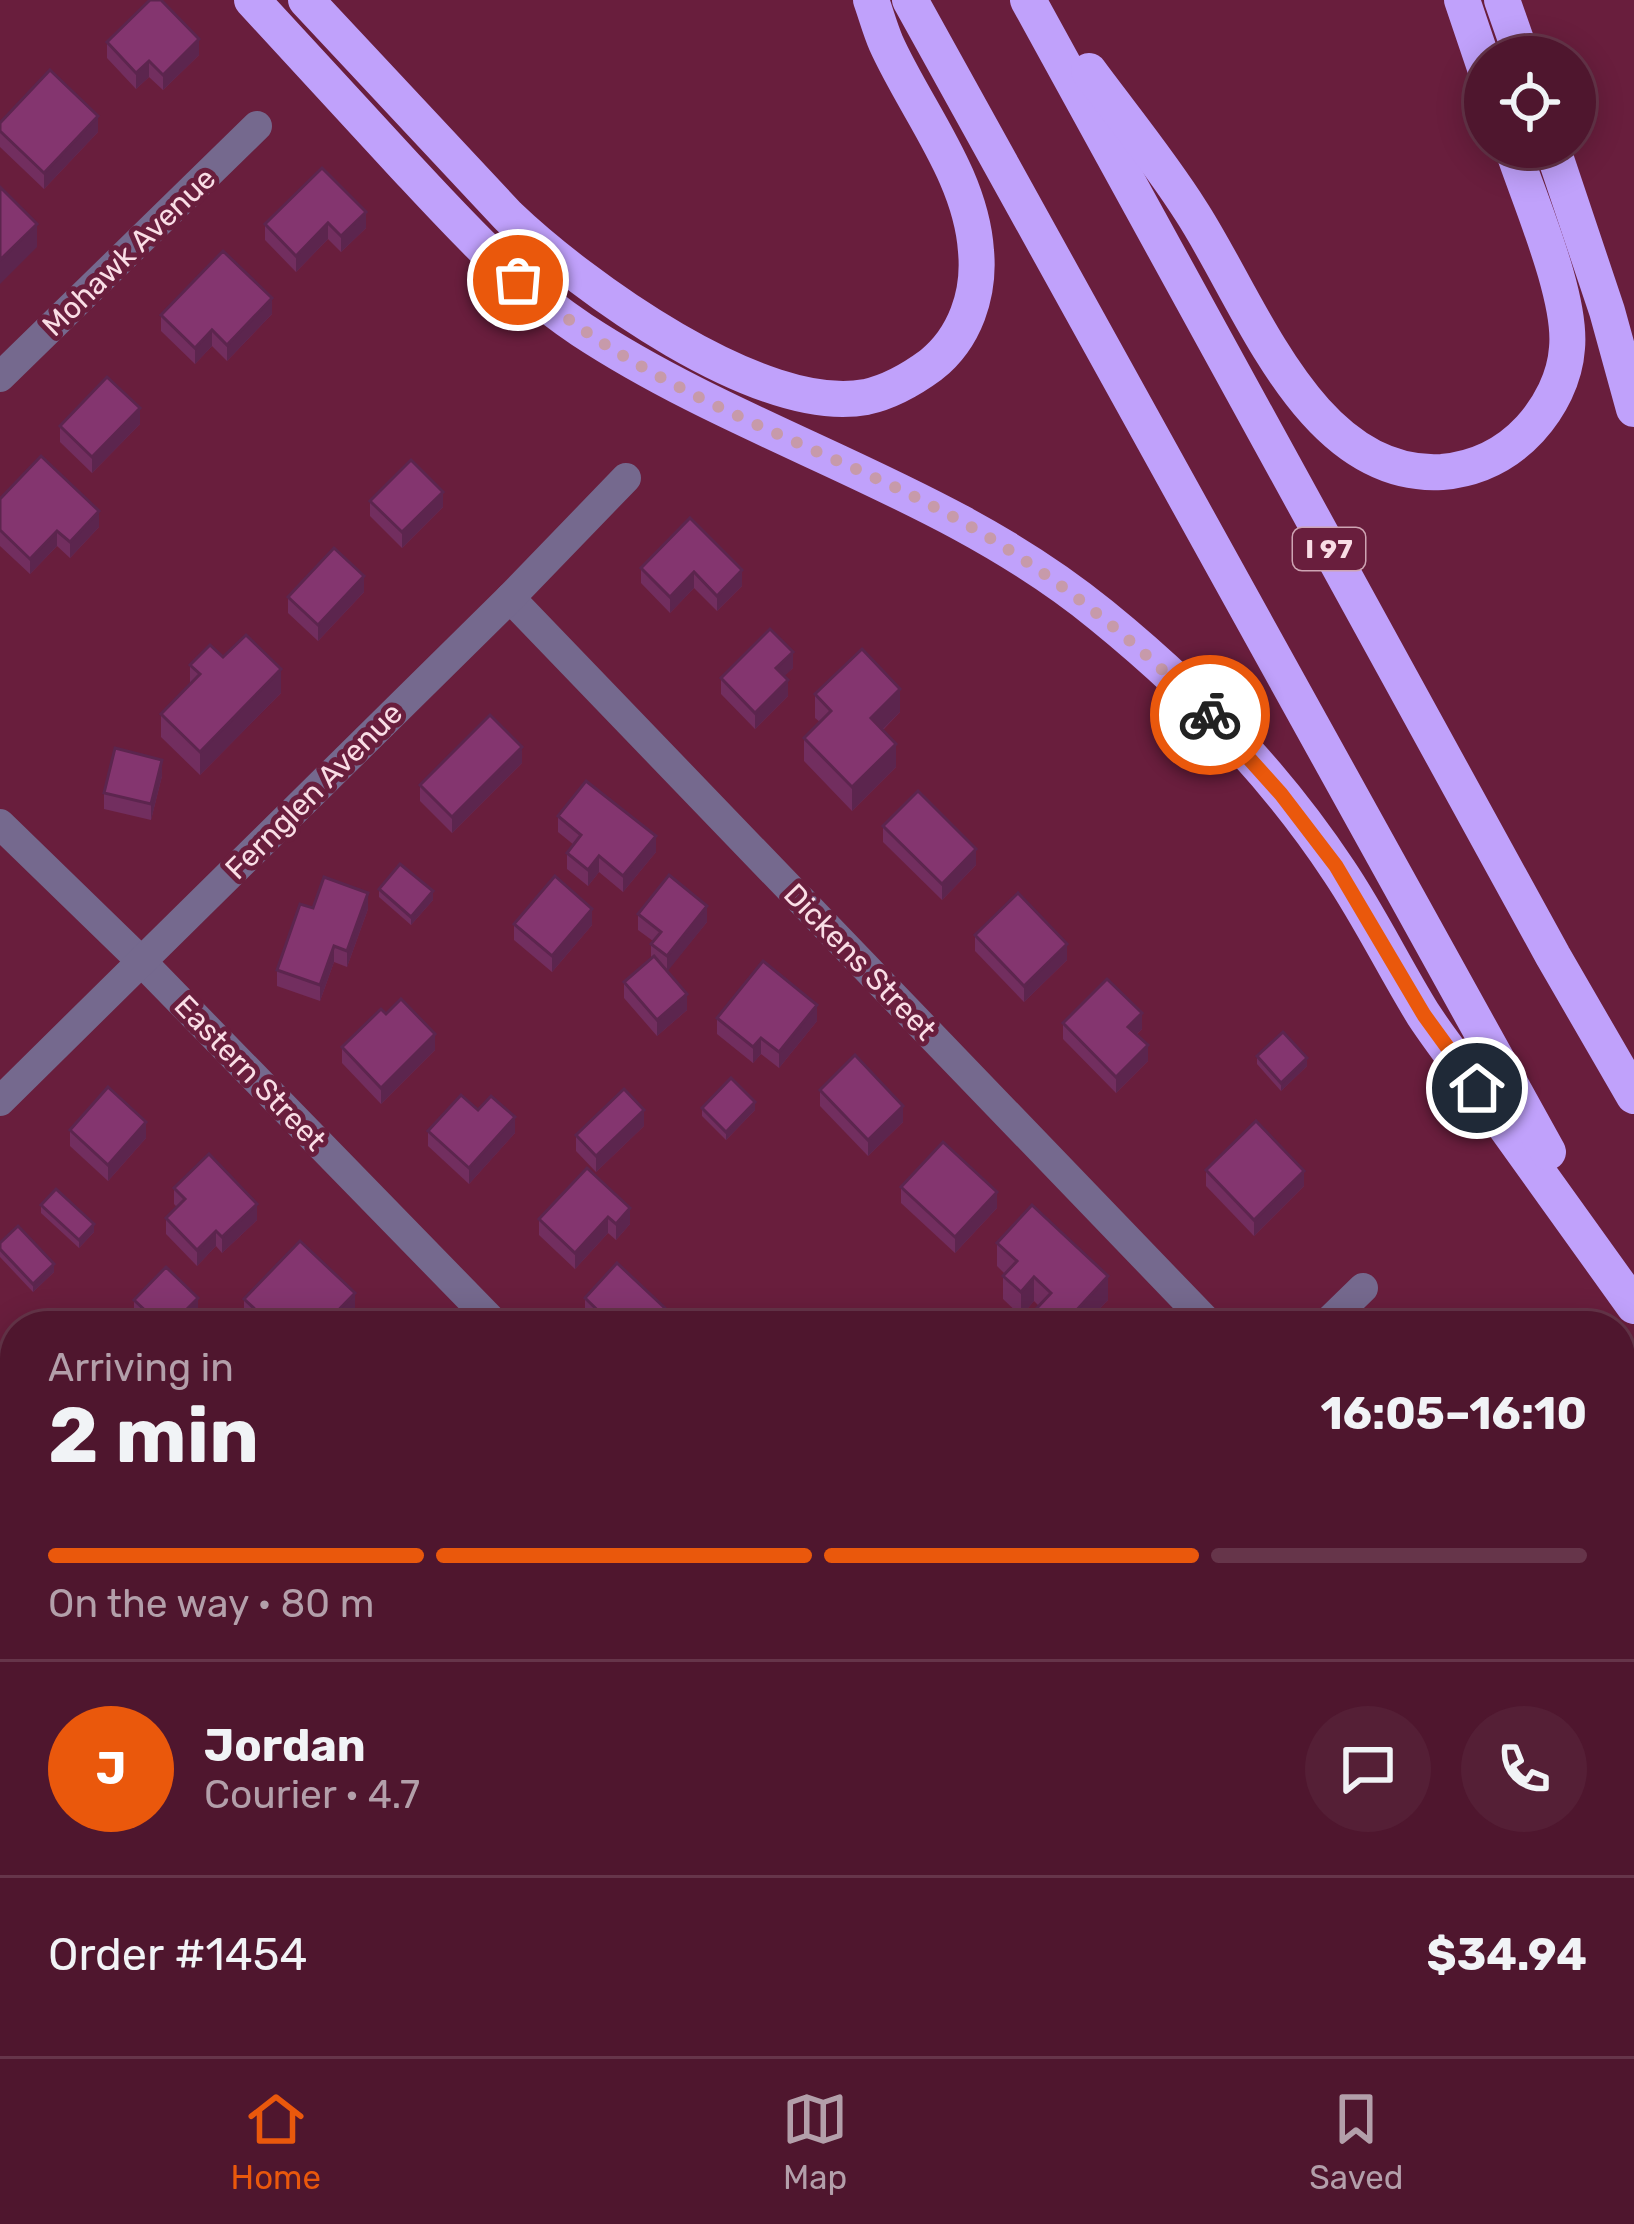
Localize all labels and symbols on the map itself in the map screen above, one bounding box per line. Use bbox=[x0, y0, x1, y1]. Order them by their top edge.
street label: Mohawk Avenue bbox=[35, 160, 223, 344]
pin bbox=[467, 229, 569, 331]
road number: I 97 bbox=[1293, 528, 1365, 570]
courier bbox=[1150, 655, 1270, 775]
street label: Fernglen Avenue bbox=[218, 695, 410, 887]
street label: Dickens Street bbox=[776, 876, 944, 1048]
street label: Eastern Street bbox=[167, 988, 333, 1158]
pin bbox=[1426, 1037, 1528, 1139]

